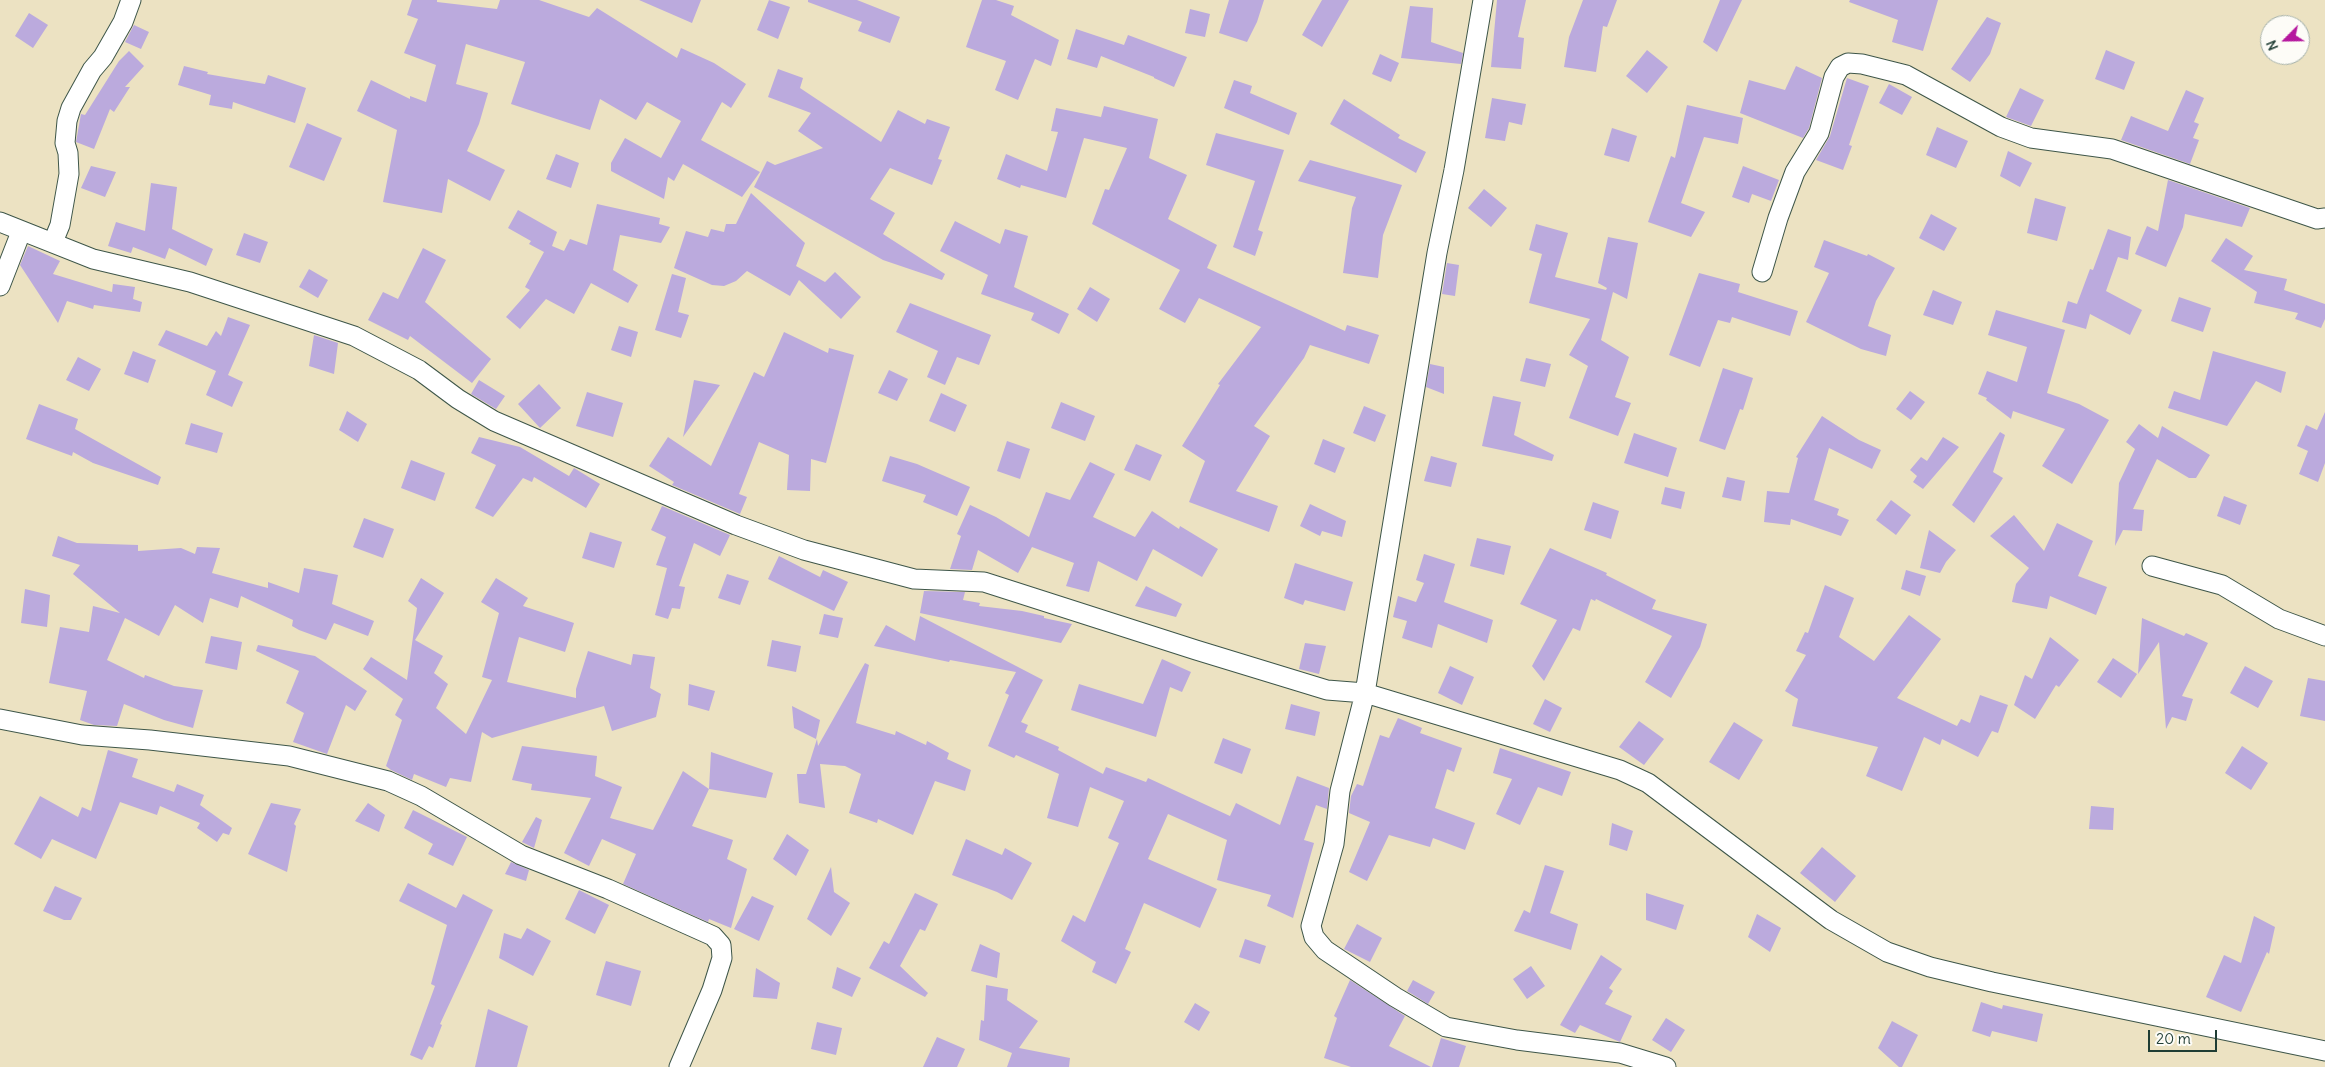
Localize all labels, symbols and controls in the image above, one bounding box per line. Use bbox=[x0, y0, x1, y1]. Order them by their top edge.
north arrow bbox=[2260, 15, 2310, 65]
text: N bbox=[2262, 37, 2282, 53]
scale bar bbox=[2150, 1020, 2219, 1052]
text: 20 m bbox=[2156, 1029, 2191, 1048]

